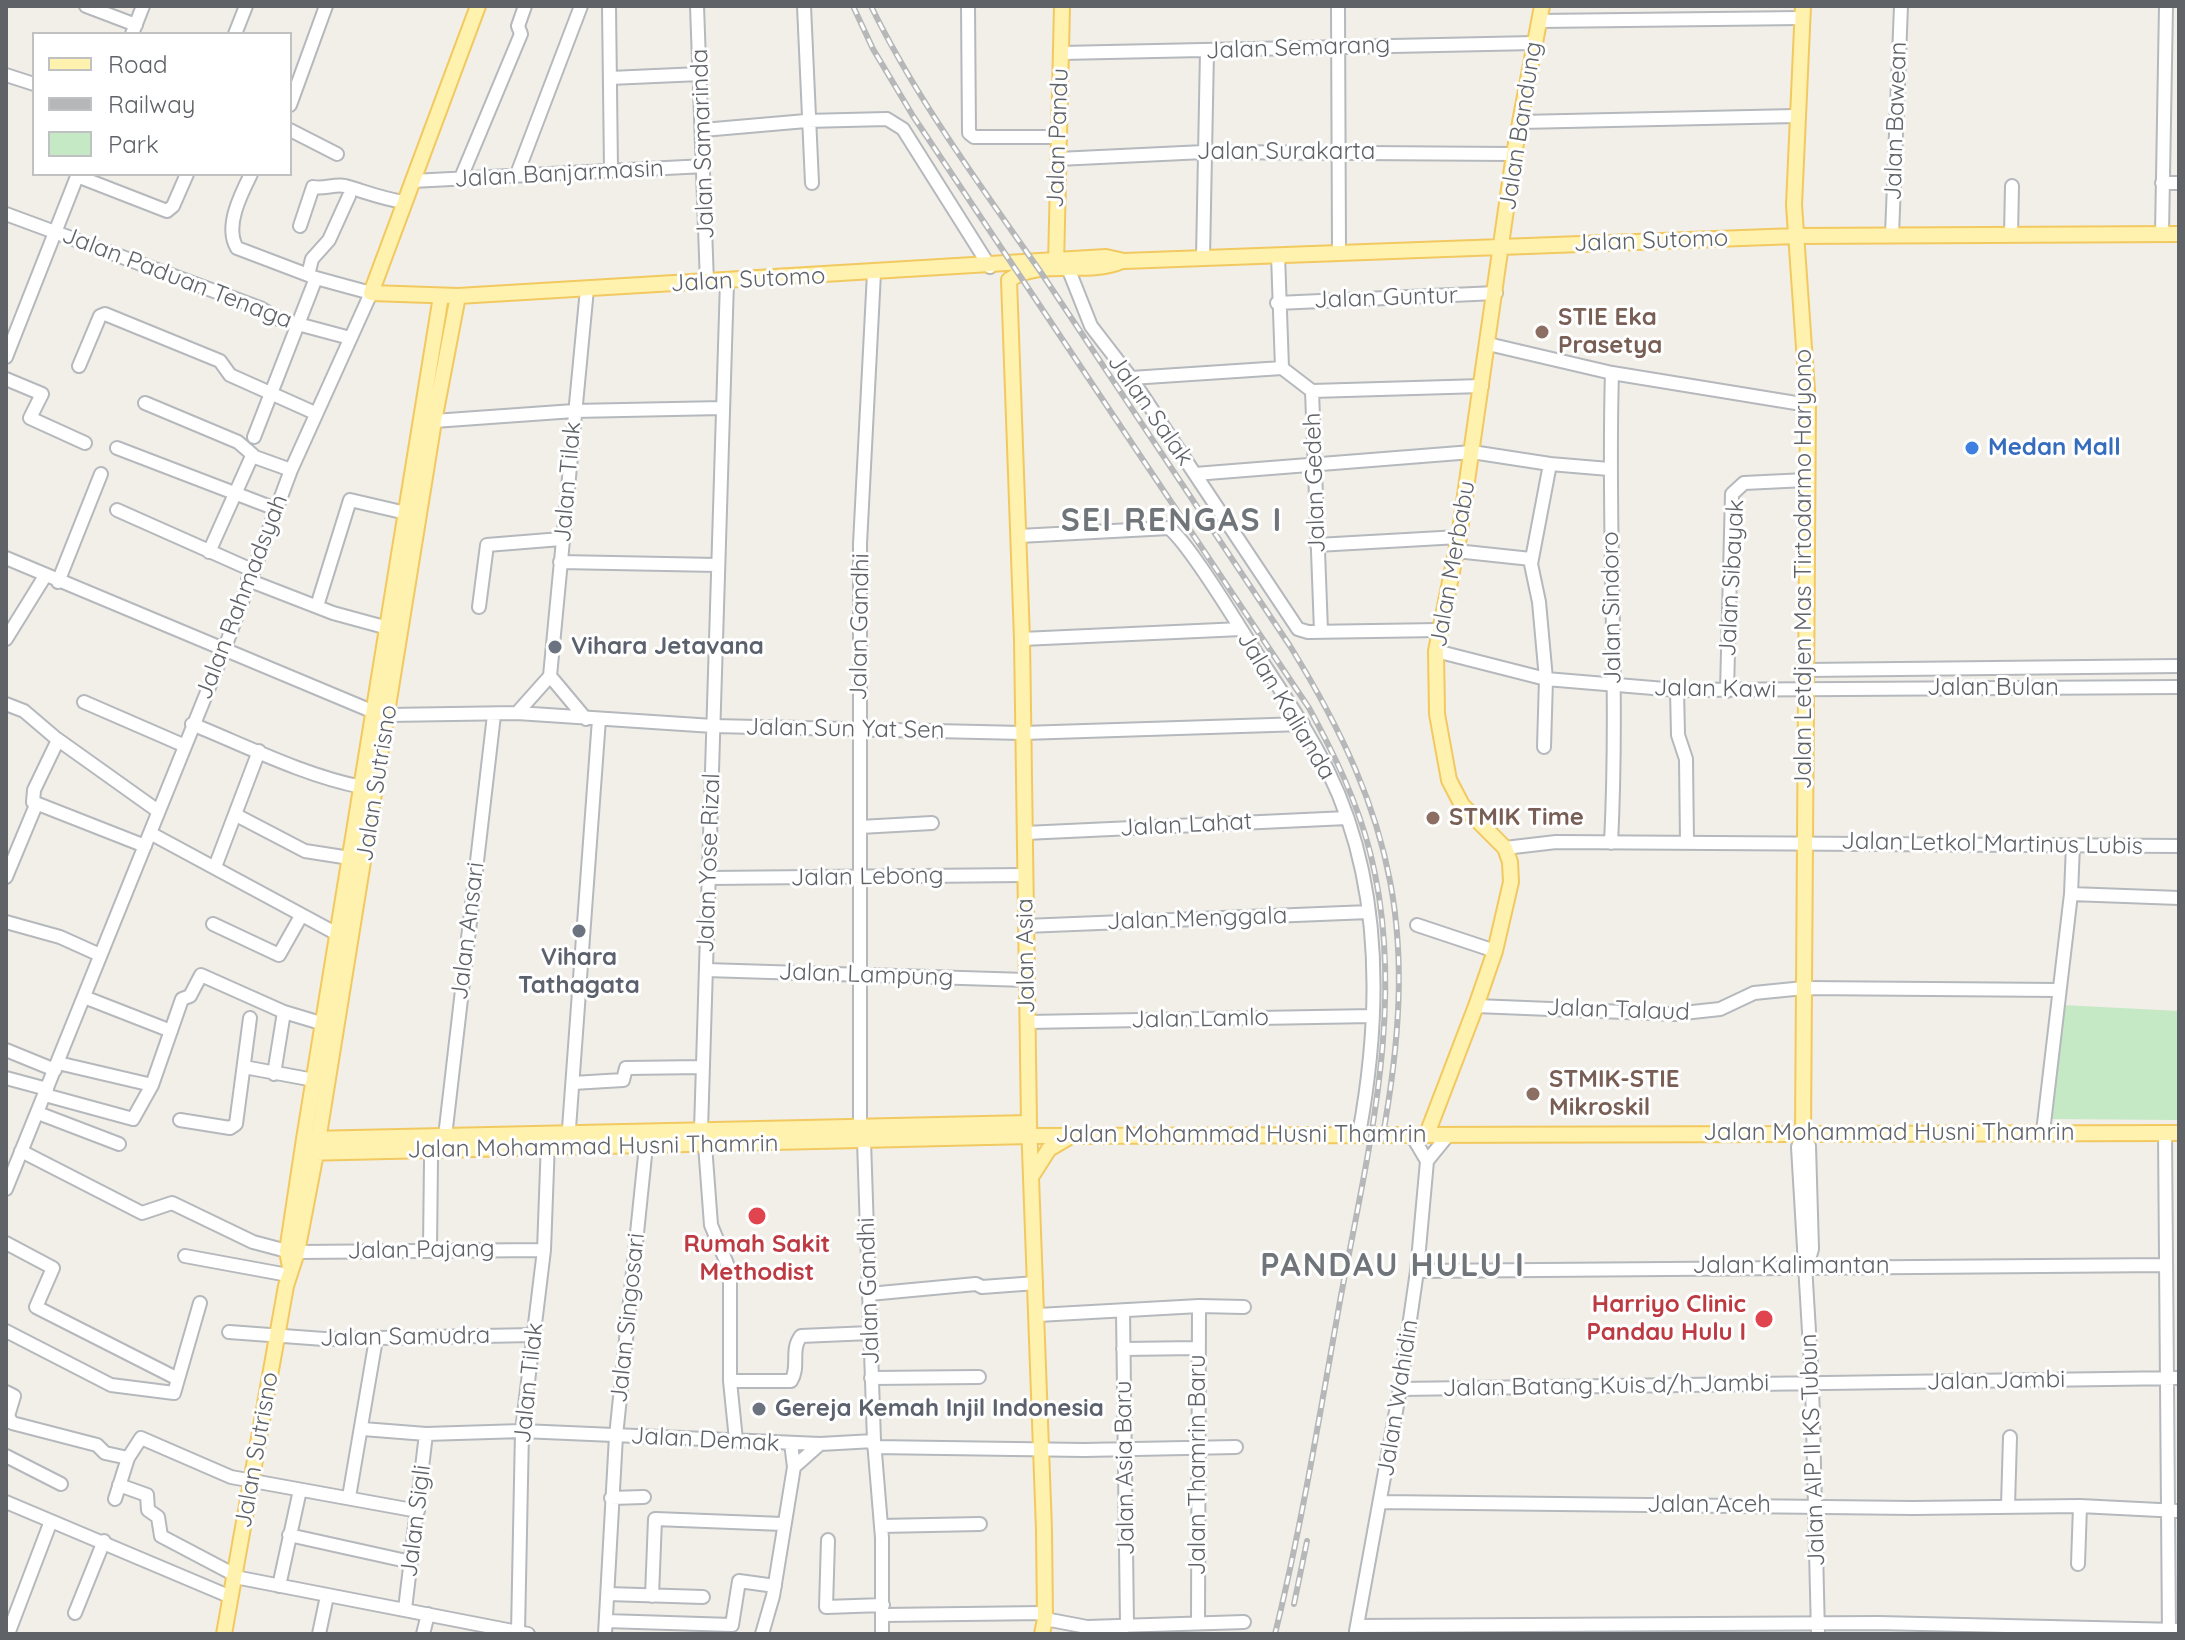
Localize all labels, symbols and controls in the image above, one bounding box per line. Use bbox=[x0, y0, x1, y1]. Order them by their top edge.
street label: Jalan Semarang bbox=[1205, 30, 1391, 66]
legend bbox=[32, 32, 292, 176]
street label: Jalan Bandung bbox=[1493, 40, 1549, 212]
street label: Jalan Bawean bbox=[1879, 41, 1913, 201]
street label: Jalan Samarinda bbox=[685, 48, 721, 240]
text: Road bbox=[108, 49, 168, 79]
street label: Jalan Pandu bbox=[1041, 68, 1075, 208]
text: Railway bbox=[108, 89, 195, 119]
text: Park bbox=[108, 129, 159, 159]
street label: Jalan Surakarta bbox=[1197, 138, 1375, 166]
street label: Jalan Banjarmasin bbox=[454, 154, 664, 194]
street label: Jalan Paduan Tenaga bbox=[58, 221, 296, 335]
street label: Jalan Sutomo bbox=[1573, 224, 1729, 258]
street label: Jalan Sutomo bbox=[670, 262, 826, 298]
street label: Jalan Guntur bbox=[1314, 281, 1458, 315]
place label: STIE Eka Prasetya bbox=[1558, 304, 1662, 360]
marker: STIE Eka Prasetya bbox=[1533, 323, 1551, 341]
street label: Jalan Salak bbox=[1101, 349, 1199, 471]
street label: Jalan Letdjen Mas Tirtodarmo Haryono bbox=[1790, 349, 1818, 789]
street label: Jalan Gedeh bbox=[1298, 412, 1332, 554]
street label: Jalan Tilak bbox=[548, 420, 588, 544]
place label: Medan Mall bbox=[1988, 434, 2121, 462]
marker: Medan Mall bbox=[1963, 439, 1981, 457]
street label: Jalan Merbabu bbox=[1424, 478, 1482, 650]
street label: Jalan Rahmadsyah bbox=[190, 490, 294, 704]
street label: Jalan Sibayak bbox=[1713, 499, 1751, 657]
district label: SEI RENGAS I bbox=[1061, 502, 1283, 540]
street label: Jalan Sindoro bbox=[1596, 531, 1628, 685]
street label: Jalan Gandhi bbox=[844, 553, 876, 701]
street label: Jalan Kalianda bbox=[1230, 627, 1342, 785]
place label: Vihara Jetavana bbox=[571, 633, 764, 661]
marker: Vihara Jetavana bbox=[546, 638, 564, 656]
street label: Jalan Kawi bbox=[1653, 674, 1777, 704]
street label: Jalan Bulan bbox=[1927, 674, 2059, 702]
street label: Jalan Sutrisno bbox=[350, 703, 404, 863]
street label: Jalan Sun Yat Sen bbox=[745, 713, 945, 745]
street label: Jalan Yose Rizal bbox=[691, 773, 727, 953]
place label: STMIK Time bbox=[1449, 804, 1584, 832]
street label: Jalan Lahat bbox=[1119, 807, 1253, 843]
marker: STMIK Time bbox=[1424, 809, 1442, 827]
street label: Jalan Letkol Martinus Lubis bbox=[1841, 827, 2143, 861]
street label: Jalan Ansari bbox=[445, 860, 491, 1002]
street label: Jalan Lebong bbox=[790, 861, 944, 893]
street label: Jalan Asia bbox=[1011, 898, 1041, 1014]
street label: Jalan Menggala bbox=[1106, 901, 1288, 937]
marker: Vihara Tathagata bbox=[570, 922, 588, 940]
place label: Vihara Tathagata bbox=[518, 944, 640, 1000]
street label: Jalan Lampung bbox=[778, 958, 954, 992]
street label: Jalan Talaud bbox=[1546, 993, 1690, 1027]
street label: Jalan Lamlo bbox=[1131, 1003, 1269, 1035]
place label: STMIK-STIE Mikroskil bbox=[1549, 1066, 1680, 1122]
marker: STMIK-STIE Mikroskil bbox=[1524, 1085, 1542, 1103]
street label: Jalan Mohammad Husni Thamrin bbox=[1703, 1119, 2075, 1147]
street label: Jalan Mohammad Husni Thamrin bbox=[1055, 1121, 1427, 1149]
street label: Jalan Mohammad Husni Thamrin bbox=[407, 1129, 779, 1165]
marker: Rumah Sakit Methodist bbox=[746, 1205, 768, 1227]
street label: Jalan Gandhi bbox=[852, 1217, 886, 1365]
place label: Rumah Sakit Methodist bbox=[684, 1231, 830, 1287]
street label: Jalan Singosari bbox=[605, 1232, 651, 1404]
street label: Jalan Pajang bbox=[347, 1234, 495, 1266]
district label: PANDAU HULU I bbox=[1260, 1247, 1526, 1285]
street label: Jalan Kalimantan bbox=[1692, 1252, 1890, 1280]
place label: Harriyo Clinic Pandau Hulu I bbox=[1586, 1291, 1746, 1347]
marker: Harriyo Clinic Pandau Hulu I bbox=[1753, 1308, 1775, 1330]
street label: Jalan Wahidin bbox=[1371, 1317, 1425, 1479]
street label: Jalan Samudra bbox=[320, 1321, 490, 1353]
street label: Jalan Tilak bbox=[508, 1321, 550, 1445]
street label: Jalan AIP II KS Tubun bbox=[1795, 1333, 1831, 1567]
street label: Jalan Thamrin Baru bbox=[1184, 1354, 1212, 1576]
street label: Jalan Jambi bbox=[1926, 1365, 2066, 1397]
street label: Jalan Batang Kuis d/h Jambi bbox=[1442, 1369, 1770, 1403]
street label: Jalan Sutrisno bbox=[229, 1370, 285, 1530]
street label: Jalan Asia Baru bbox=[1109, 1380, 1141, 1556]
place label: Gereja Kemah Injil Indonesia bbox=[775, 1395, 1104, 1423]
marker: Gereja Kemah Injil Indonesia bbox=[750, 1400, 768, 1418]
street label: Jalan Demak bbox=[630, 1422, 780, 1458]
street label: Jalan Sigli bbox=[395, 1463, 437, 1579]
street label: Jalan Aceh bbox=[1647, 1491, 1771, 1519]

